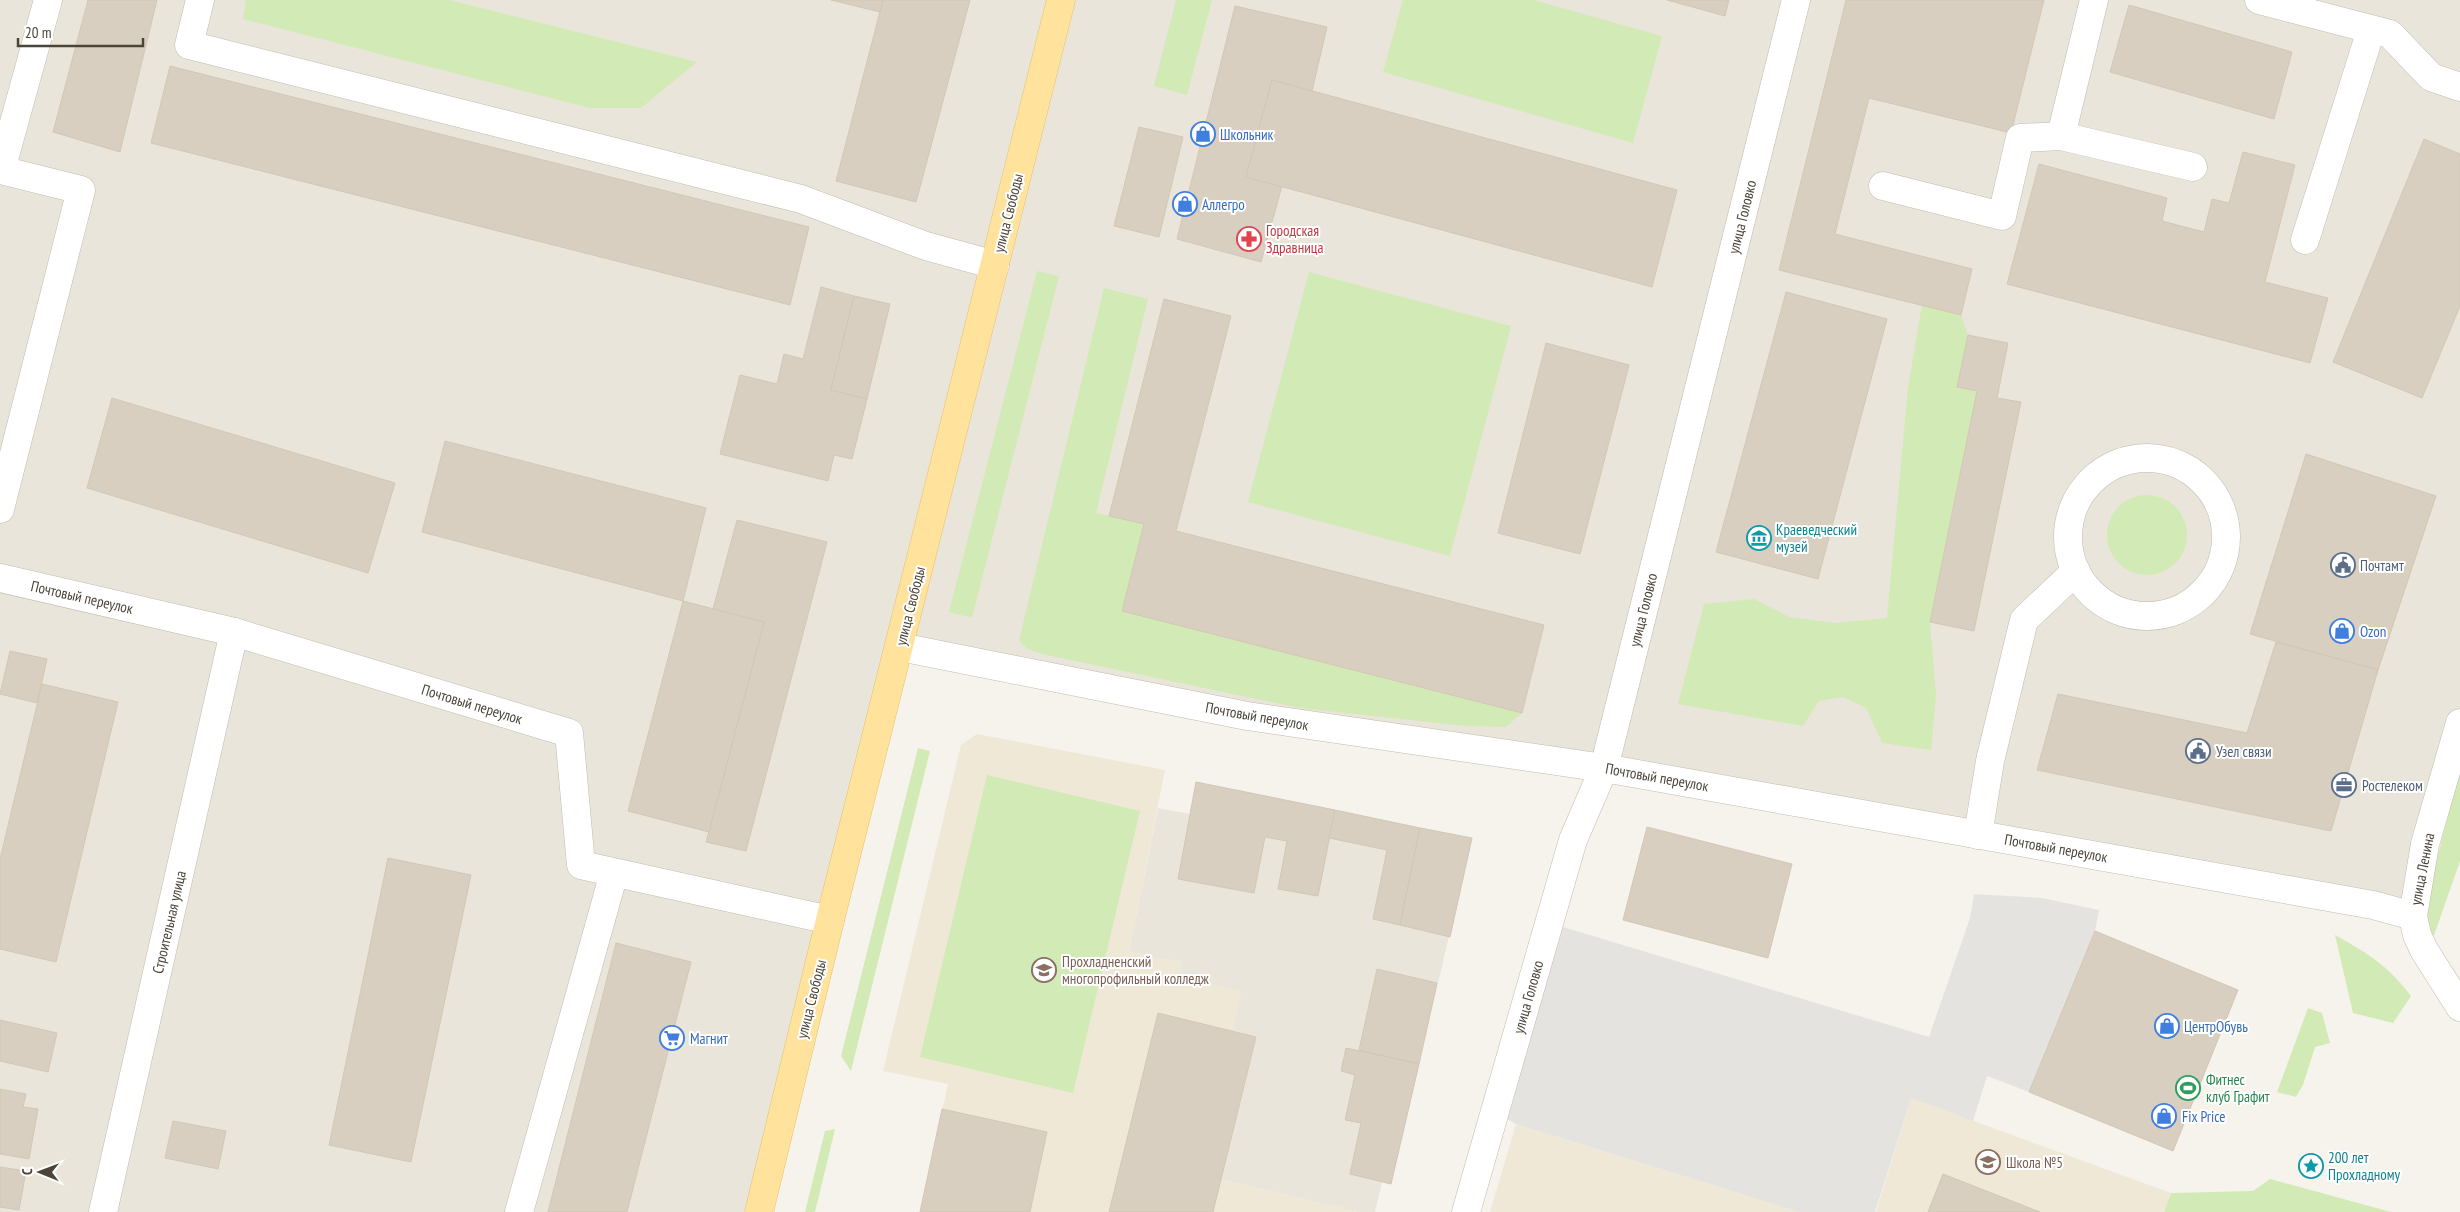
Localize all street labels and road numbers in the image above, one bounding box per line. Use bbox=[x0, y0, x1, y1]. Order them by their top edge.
street label: улица Свободы bbox=[989, 171, 1027, 255]
street label: улица Головко bbox=[1724, 178, 1760, 256]
street label: улица Свободы bbox=[891, 564, 929, 648]
street label: улица Головко bbox=[1625, 571, 1661, 649]
street label: Почтовый переулок bbox=[29, 576, 135, 618]
street label: Почтовый переулок bbox=[419, 680, 525, 728]
street label: Почтовый переулок bbox=[1204, 698, 1310, 734]
street label: Почтовый переулок bbox=[1604, 759, 1710, 795]
street label: Почтовый переулок bbox=[2003, 830, 2109, 866]
street label: улица Ленина bbox=[2406, 831, 2438, 907]
street label: Строительная улица bbox=[148, 869, 190, 975]
street label: улица Свободы bbox=[792, 957, 830, 1041]
street label: улица Головко bbox=[1508, 958, 1548, 1036]

